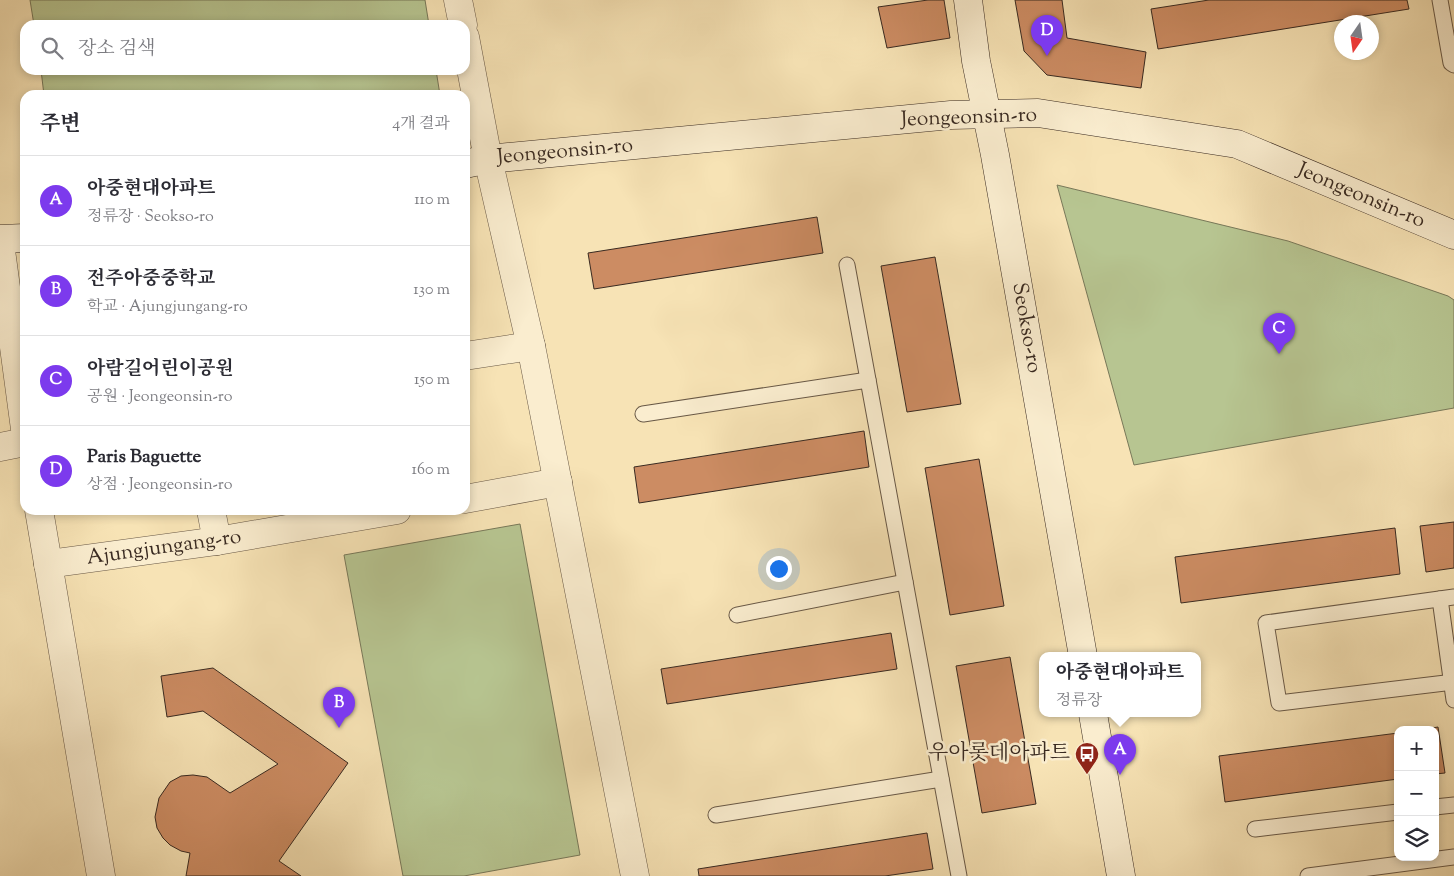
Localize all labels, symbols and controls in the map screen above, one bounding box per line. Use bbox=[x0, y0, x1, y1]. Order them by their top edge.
pin: D bbox=[1031, 15, 1063, 56]
north arrow bbox=[1334, 15, 1379, 60]
search box bbox=[20, 20, 470, 75]
icon: search bbox=[38, 34, 66, 62]
text: 장소 검색 bbox=[78, 36, 155, 63]
street label: Jeongeonsin-ro bbox=[899, 101, 1038, 135]
text: 주변 bbox=[40, 110, 81, 140]
text: 4개 결과 bbox=[392, 113, 450, 136]
street label: Jeongeonsin-ro bbox=[495, 131, 634, 173]
street label: Jeongeonsin-ro bbox=[1291, 155, 1430, 236]
text: 아중현대아파트 bbox=[87, 176, 215, 203]
text: A bbox=[50, 189, 63, 212]
text: 110 m bbox=[414, 189, 450, 212]
text: 정류장 · Seokso-ro bbox=[87, 206, 214, 229]
text: 전주아중중학교 bbox=[87, 266, 215, 293]
text: B bbox=[51, 279, 61, 302]
text: 130 m bbox=[413, 279, 450, 302]
street label: Seokso-ro bbox=[1003, 280, 1049, 376]
text: 학교 · Ajungjungang-ro bbox=[87, 296, 248, 319]
pin: C bbox=[1263, 313, 1295, 354]
text: 아람길어린이공원 bbox=[87, 356, 234, 383]
text: C bbox=[50, 369, 62, 392]
text: 150 m bbox=[414, 369, 450, 392]
text: 공원 · Jeongeonsin-ro bbox=[87, 386, 233, 409]
text: Paris Baguette bbox=[87, 444, 201, 471]
text: D bbox=[50, 459, 62, 482]
text: 160 m bbox=[412, 459, 450, 482]
text: 상점 · Jeongeonsin-ro bbox=[87, 474, 233, 497]
street label: Ajungjungang-ro bbox=[85, 522, 243, 574]
your location bbox=[766, 556, 792, 582]
popup bbox=[1039, 652, 1201, 717]
text: 아중현대아파트 bbox=[1056, 660, 1184, 687]
pin: B bbox=[323, 687, 355, 728]
text: 정류장 bbox=[1056, 690, 1102, 713]
map controls bbox=[1394, 726, 1439, 861]
button: + bbox=[1394, 726, 1439, 771]
pin: A bbox=[1104, 734, 1136, 775]
place label: 우아롯데아파트 bbox=[928, 739, 1070, 769]
bus stop icon: 우아롯데아파트 bbox=[1074, 741, 1100, 775]
button: − bbox=[1394, 771, 1439, 816]
button: layers bbox=[1394, 816, 1439, 861]

